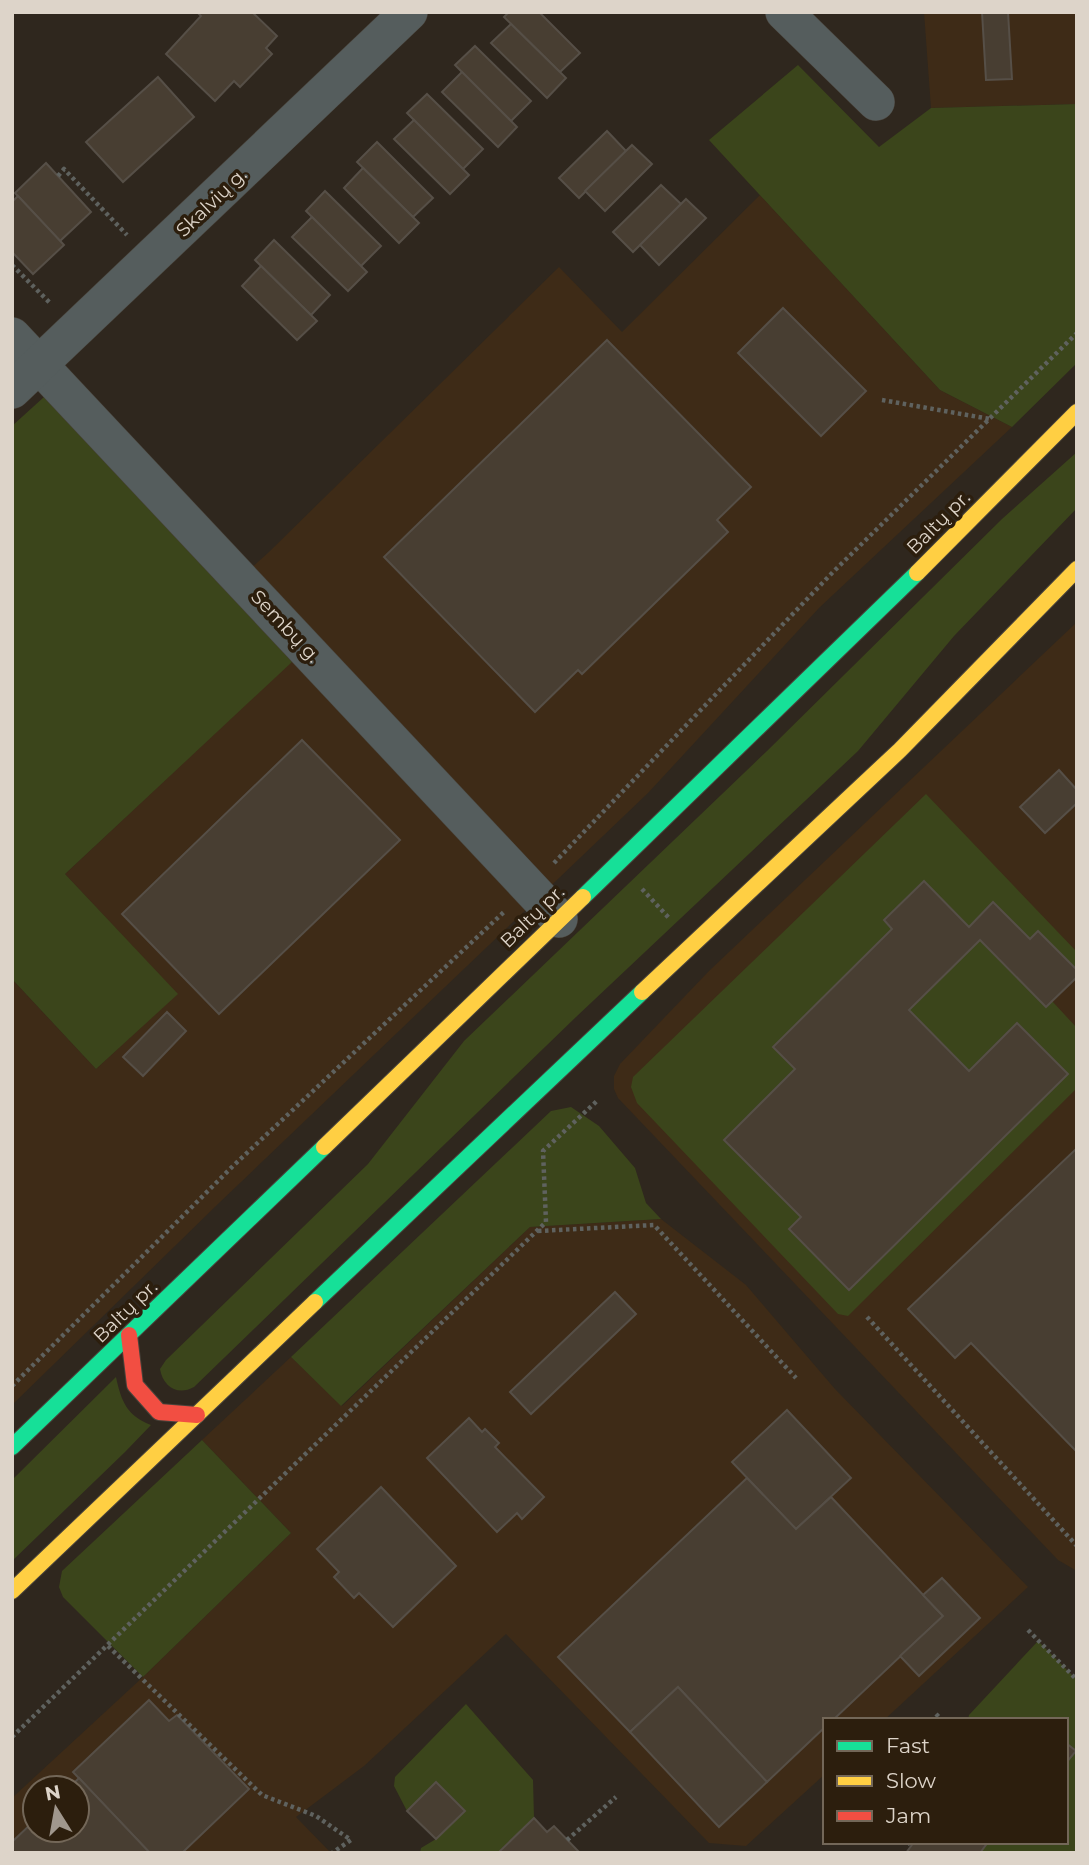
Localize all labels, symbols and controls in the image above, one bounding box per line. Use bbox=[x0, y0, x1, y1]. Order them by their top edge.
street label: Skalvių g. bbox=[171, 163, 251, 242]
street label: Baltų pr. bbox=[902, 486, 975, 559]
street label: Sembų g. bbox=[246, 585, 325, 667]
street label: Baltų pr. bbox=[495, 880, 569, 953]
street label: Baltų pr. bbox=[88, 1275, 162, 1348]
legend bbox=[823, 1718, 1068, 1844]
text: Fast bbox=[886, 1733, 930, 1758]
text: Slow bbox=[886, 1768, 936, 1793]
north arrow bbox=[21, 1774, 91, 1844]
text: N bbox=[43, 1780, 63, 1806]
text: Jam bbox=[885, 1803, 931, 1828]

